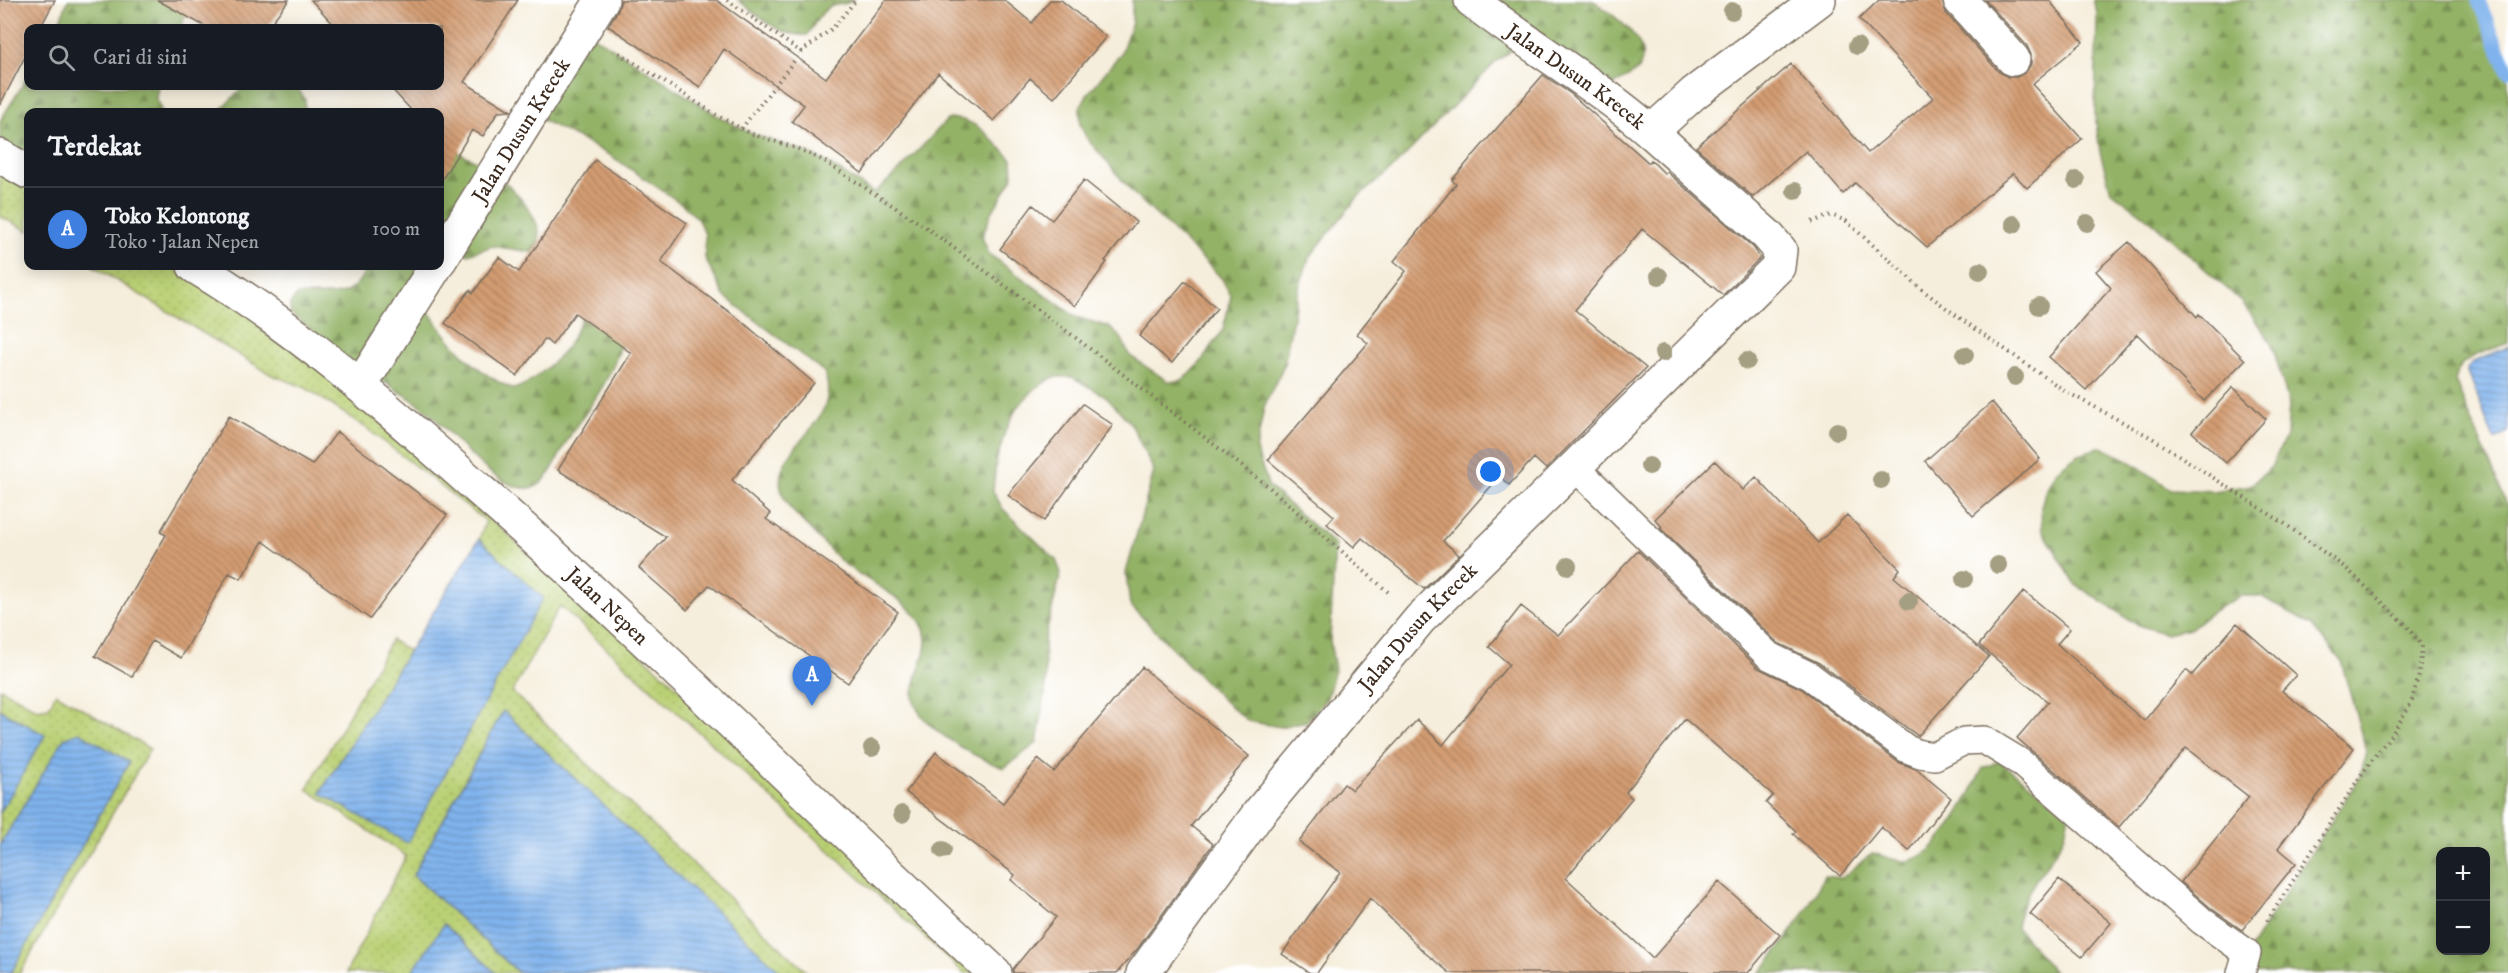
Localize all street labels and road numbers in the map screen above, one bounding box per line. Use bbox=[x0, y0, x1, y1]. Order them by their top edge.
street label: Jalan Dusun Krecek bbox=[1499, 17, 1651, 136]
street label: Jalan Dusun Krecek bbox=[466, 53, 577, 210]
street label: Jalan Dusun Krecek bbox=[1352, 557, 1484, 699]
street label: Jalan Nepen bbox=[559, 560, 654, 651]

